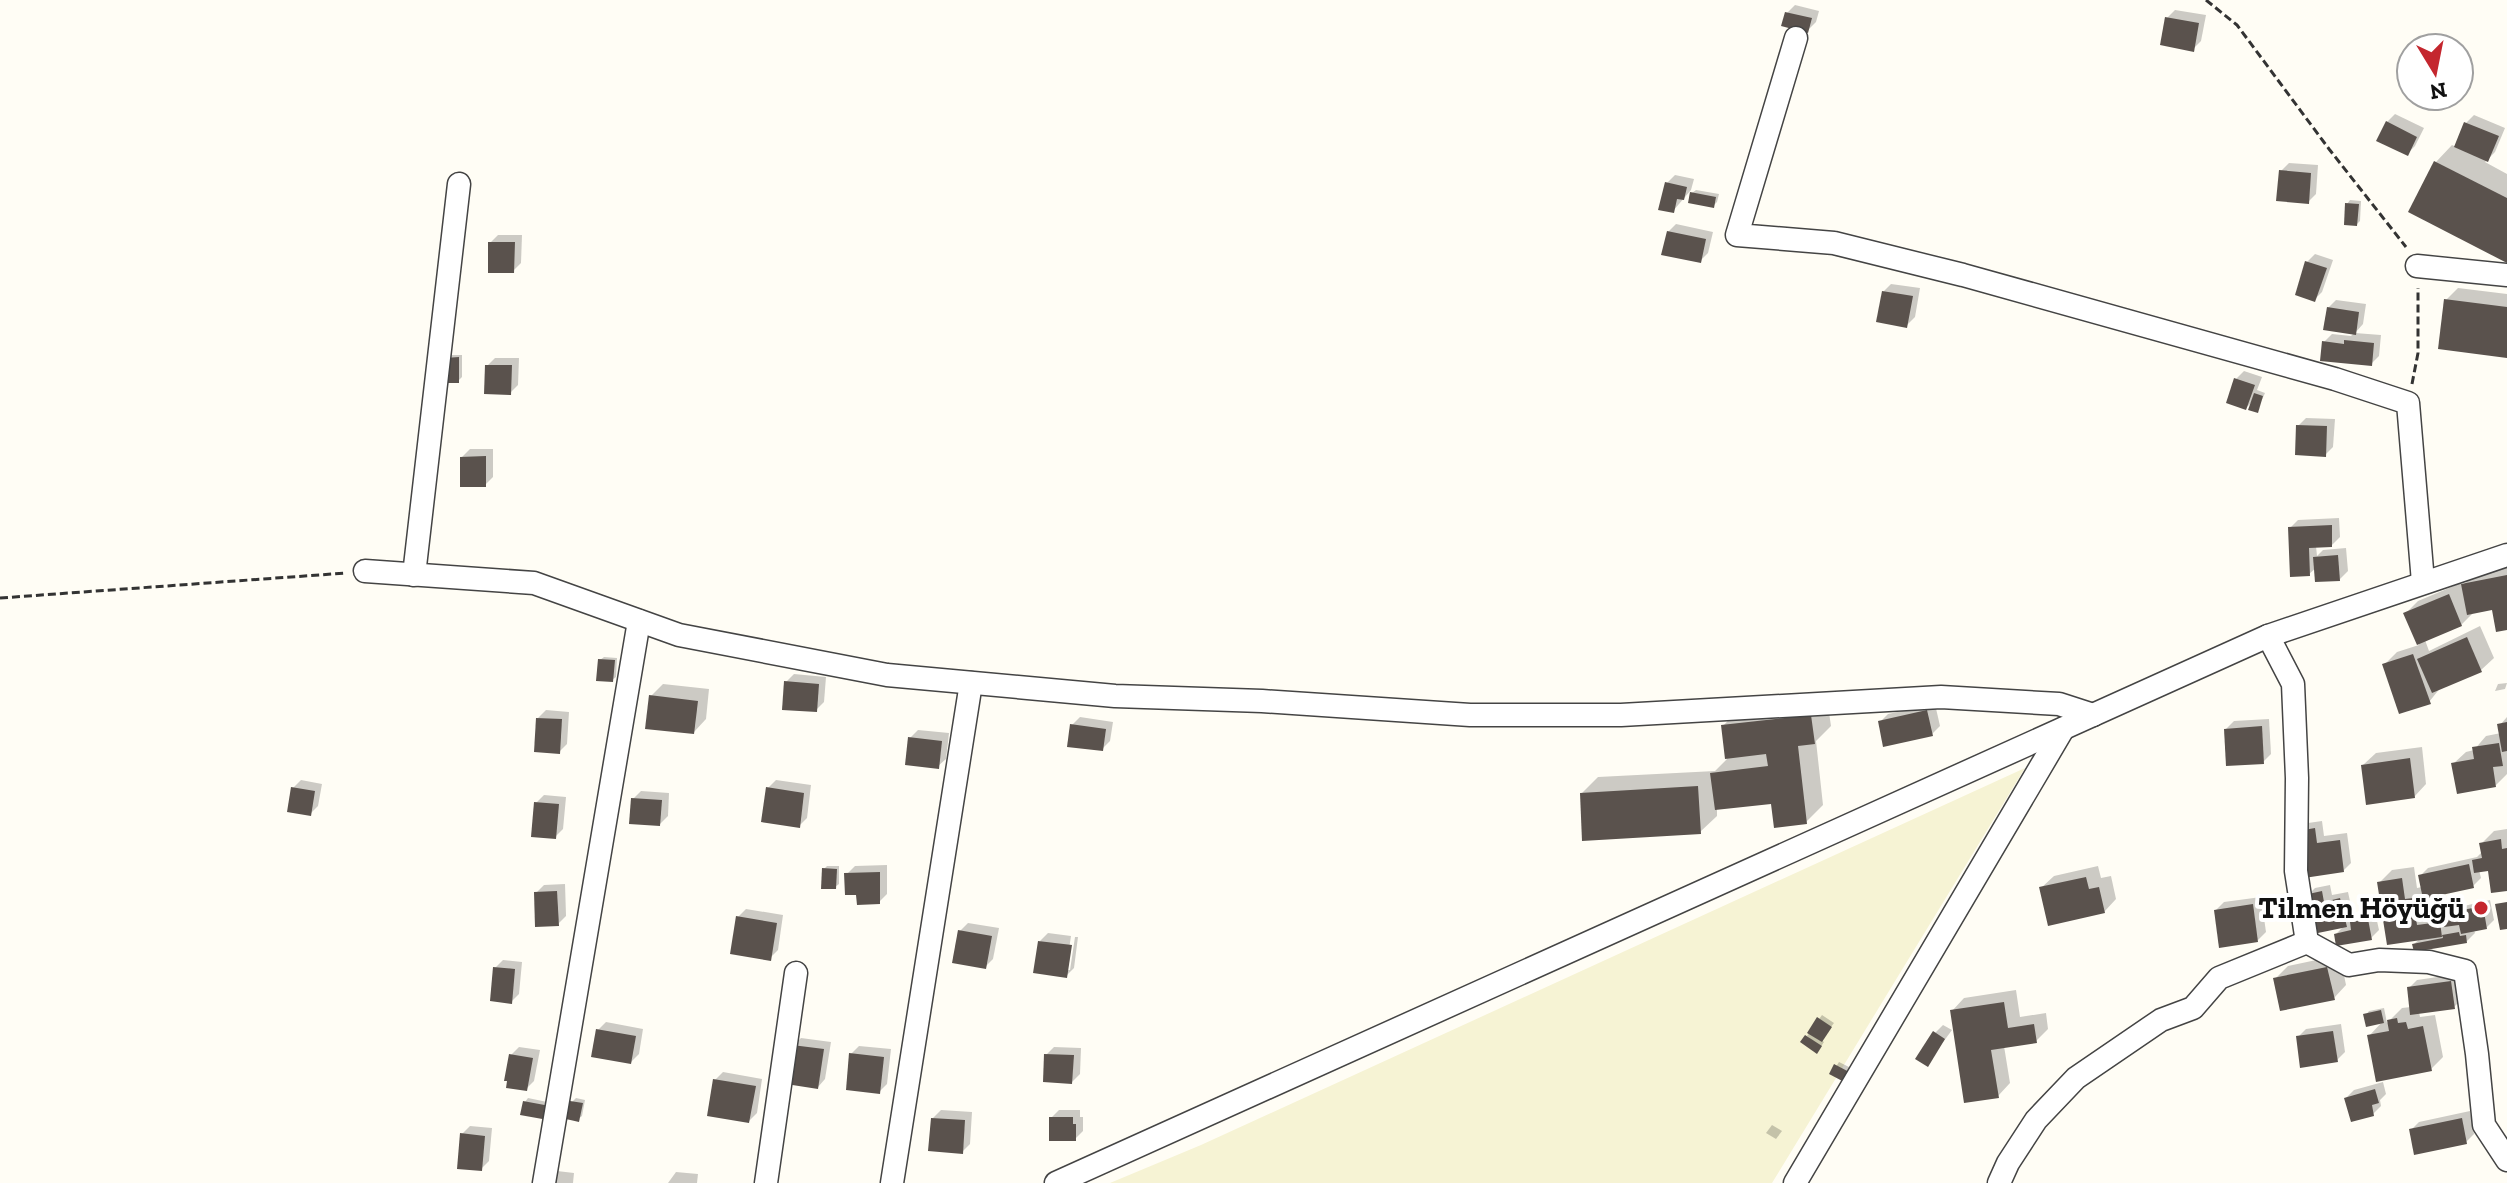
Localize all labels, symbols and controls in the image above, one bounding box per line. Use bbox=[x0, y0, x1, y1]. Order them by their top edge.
north arrow bbox=[2395, 32, 2475, 112]
text: N bbox=[2428, 76, 2449, 106]
place label: Tilmen Höyüğü bbox=[2258, 890, 2465, 926]
marker: Tilmen Höyüğü bbox=[2472, 899, 2490, 917]

